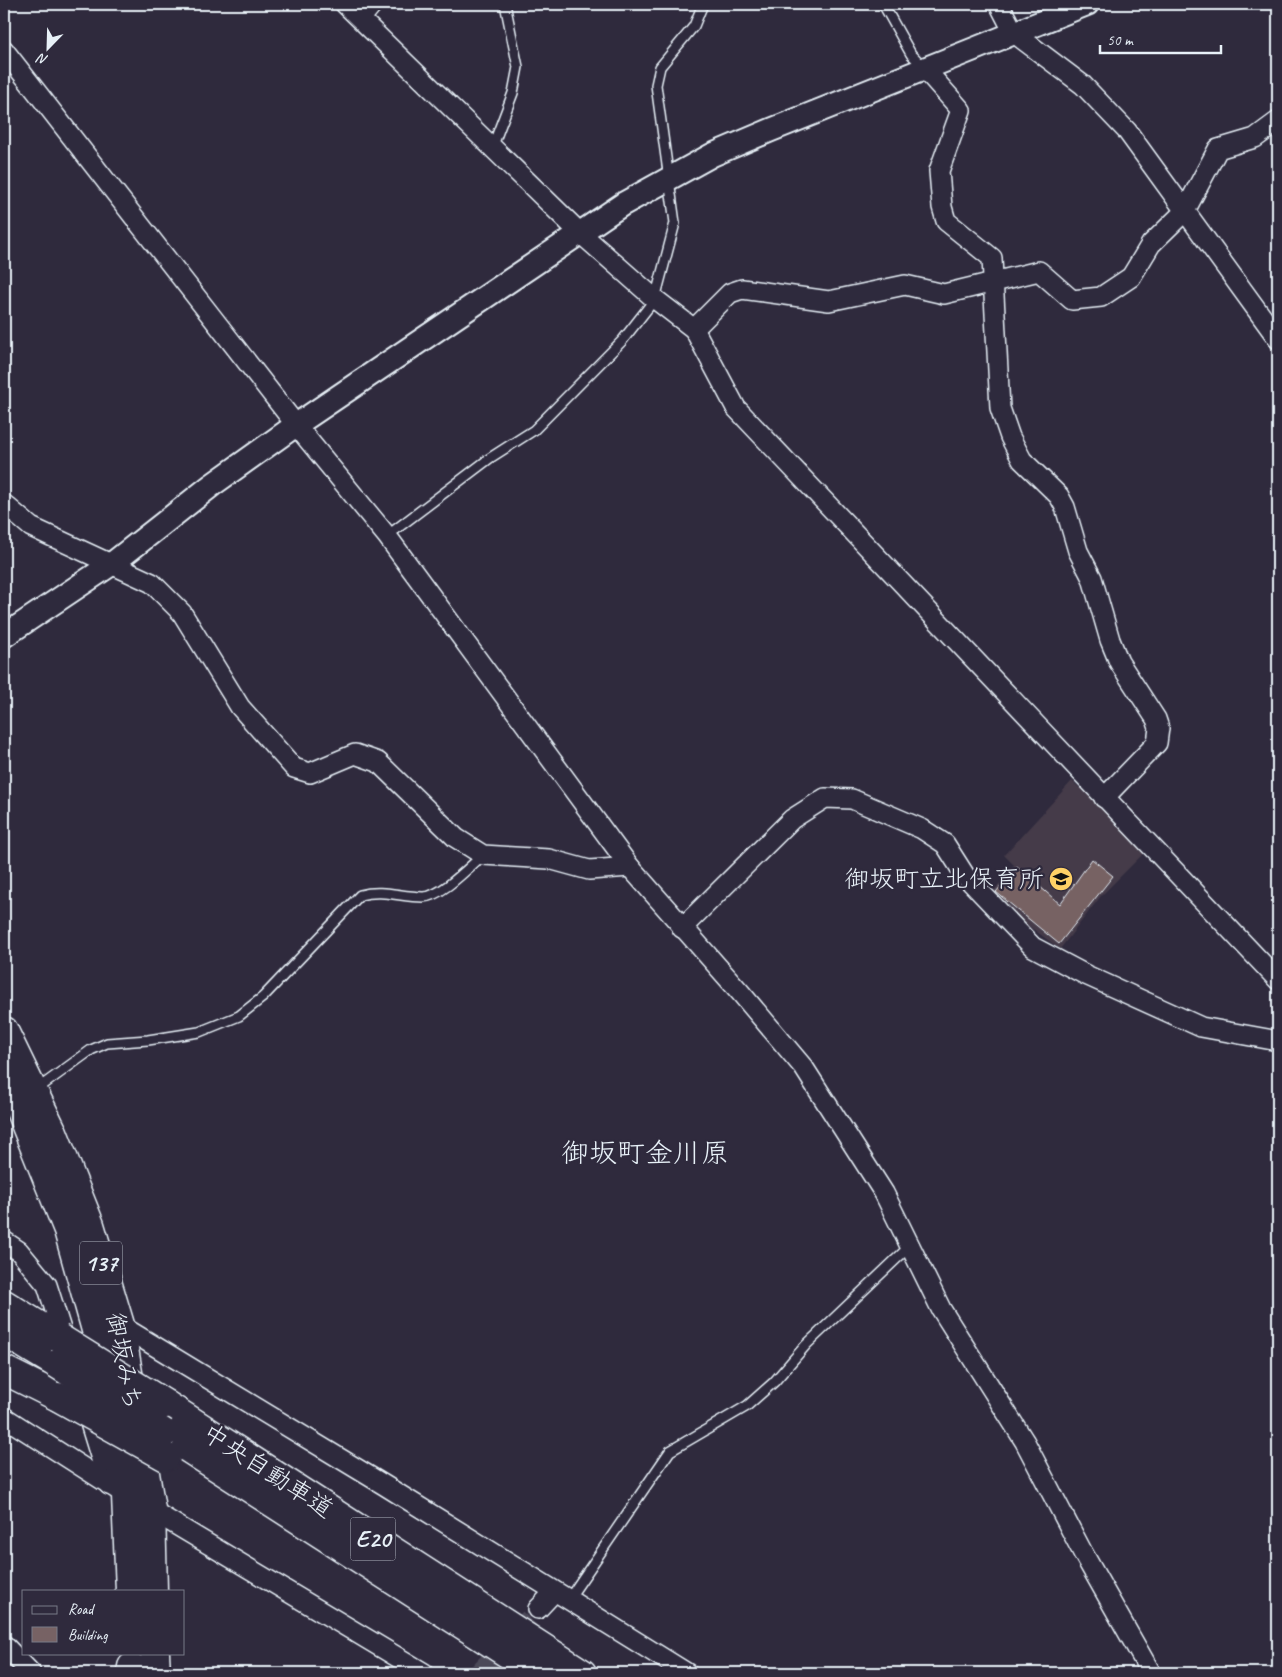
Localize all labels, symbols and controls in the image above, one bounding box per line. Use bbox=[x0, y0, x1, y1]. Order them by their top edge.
north arrow bbox=[22, 22, 72, 72]
scale bar bbox=[1100, 22, 1221, 54]
text: 50 m bbox=[1107, 31, 1134, 50]
text: N bbox=[34, 49, 50, 69]
place label: 御坂町立北保育所 bbox=[844, 863, 1044, 895]
school or university icon: 御坂町立北保育所 bbox=[1048, 866, 1074, 892]
district label: 御坂町金川原 bbox=[561, 1135, 729, 1170]
road number: 137 bbox=[80, 1242, 122, 1284]
street label: 御坂みち bbox=[99, 1309, 149, 1413]
street label: 中央自動車道 bbox=[196, 1417, 340, 1525]
road number: E20 bbox=[350, 1518, 396, 1560]
legend bbox=[22, 1590, 185, 1654]
text: Road bbox=[68, 1600, 95, 1619]
text: Building bbox=[68, 1626, 108, 1645]

